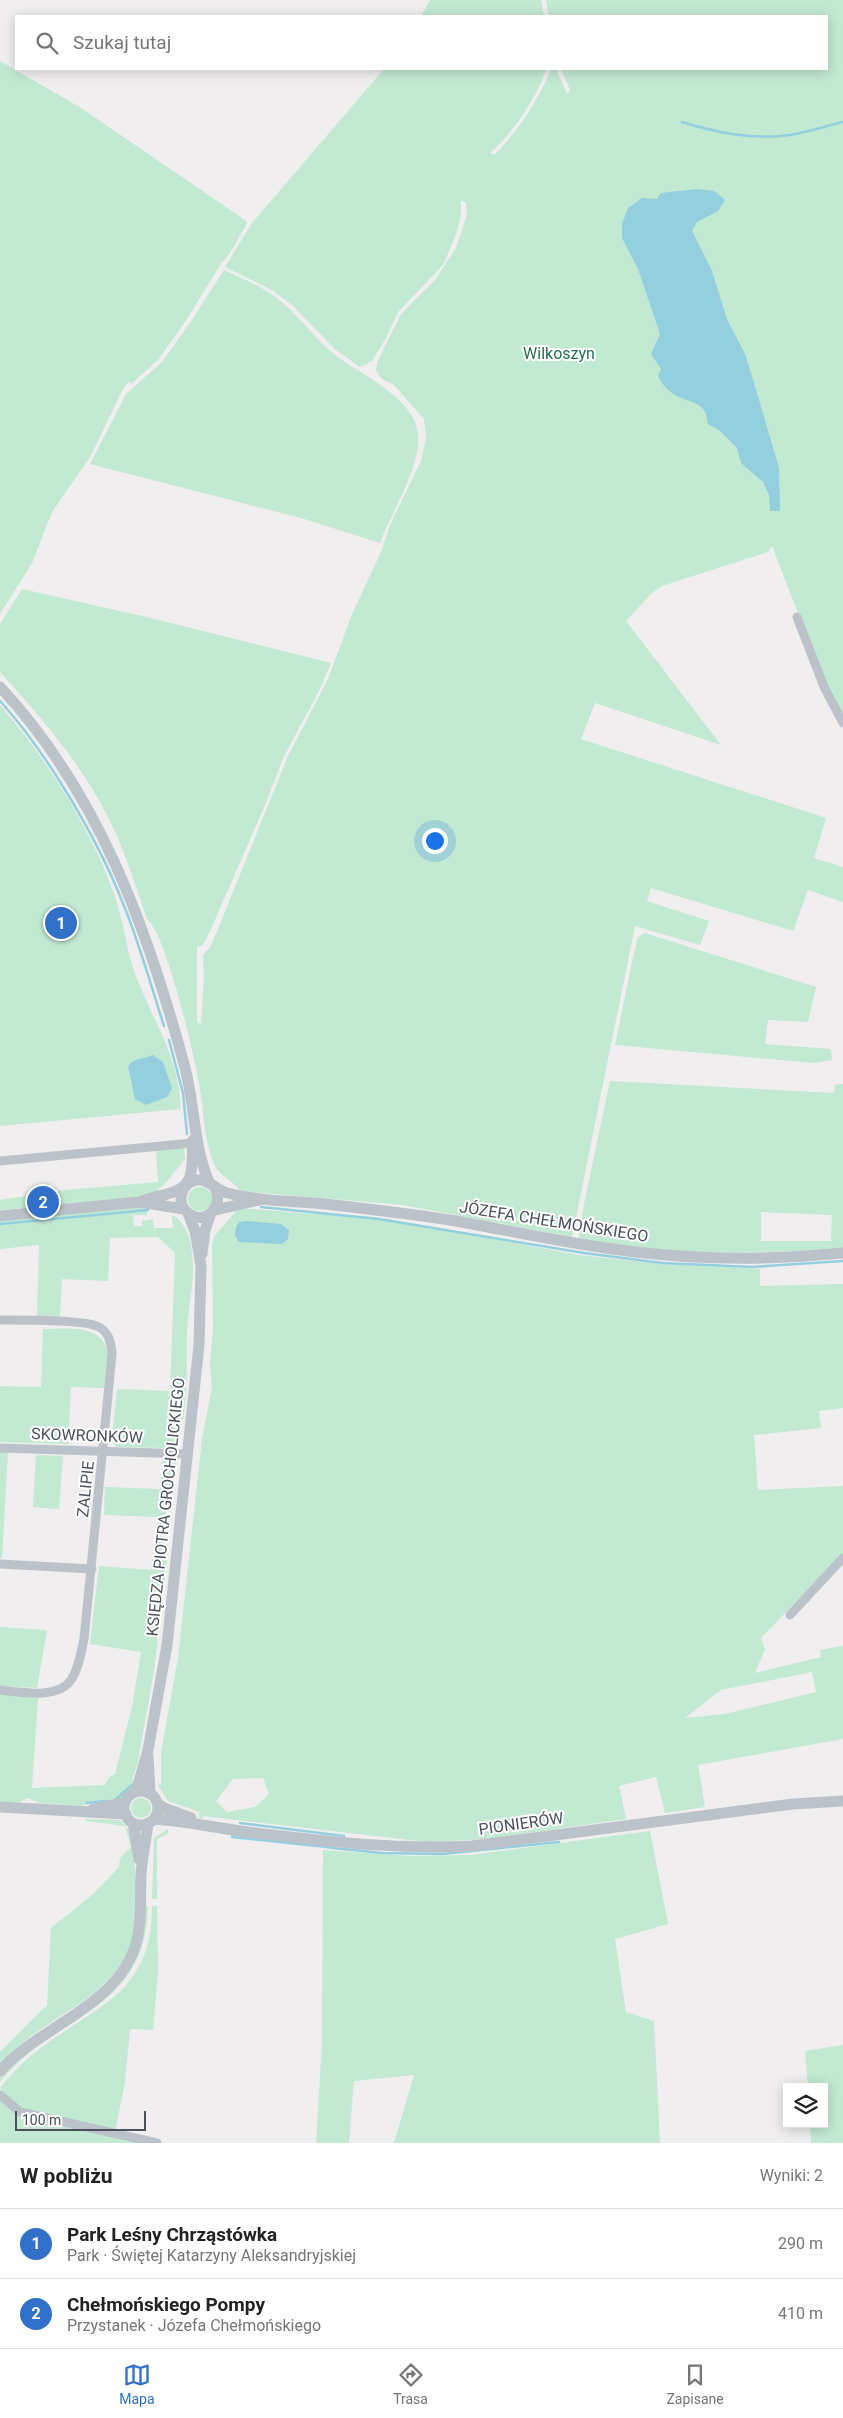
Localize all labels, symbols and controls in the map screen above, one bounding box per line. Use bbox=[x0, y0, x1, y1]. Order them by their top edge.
search box bbox=[15, 15, 828, 70]
icon: search bbox=[33, 29, 61, 57]
text: Szukaj tutaj bbox=[73, 31, 171, 54]
park label: Wilkoszyn bbox=[523, 344, 595, 363]
your location bbox=[422, 828, 448, 854]
pin: 1 bbox=[45, 904, 77, 942]
pin: 2 bbox=[27, 1183, 59, 1221]
street label: JÓZEFA CHEŁMOŃSKIEGO bbox=[458, 1196, 650, 1246]
street label: KSIĘDZA PIOTRA GROCHOLICKIEGO bbox=[142, 1377, 189, 1637]
street label: SKOWRONKÓW bbox=[31, 1423, 143, 1447]
street label: ZALIPIE bbox=[73, 1460, 98, 1518]
street label: PIONIERÓW bbox=[477, 1807, 565, 1839]
map controls bbox=[783, 2083, 828, 2128]
button: layers bbox=[783, 2083, 828, 2128]
scale bar bbox=[15, 2108, 146, 2131]
text: 100 m bbox=[22, 2112, 61, 2128]
text: W pobliżu bbox=[20, 2164, 113, 2188]
text: Wyniki: 2 bbox=[760, 2166, 823, 2185]
text: Park Leśny Chrząstówka bbox=[67, 2223, 277, 2246]
text: 1 bbox=[31, 2234, 41, 2253]
text: 290 m bbox=[778, 2234, 823, 2253]
text: Park · Świętej Katarzyny Aleksandryjskiej bbox=[67, 2246, 356, 2265]
text: Chełmońskiego Pompy bbox=[67, 2293, 265, 2316]
text: 2 bbox=[31, 2304, 41, 2323]
text: 410 m bbox=[778, 2304, 823, 2323]
text: Przystanek · Józefa Chełmońskiego bbox=[67, 2316, 321, 2335]
tab: Mapa bbox=[119, 2361, 155, 2407]
tab: Trasa bbox=[393, 2361, 428, 2407]
tab: Zapisane bbox=[666, 2361, 724, 2407]

